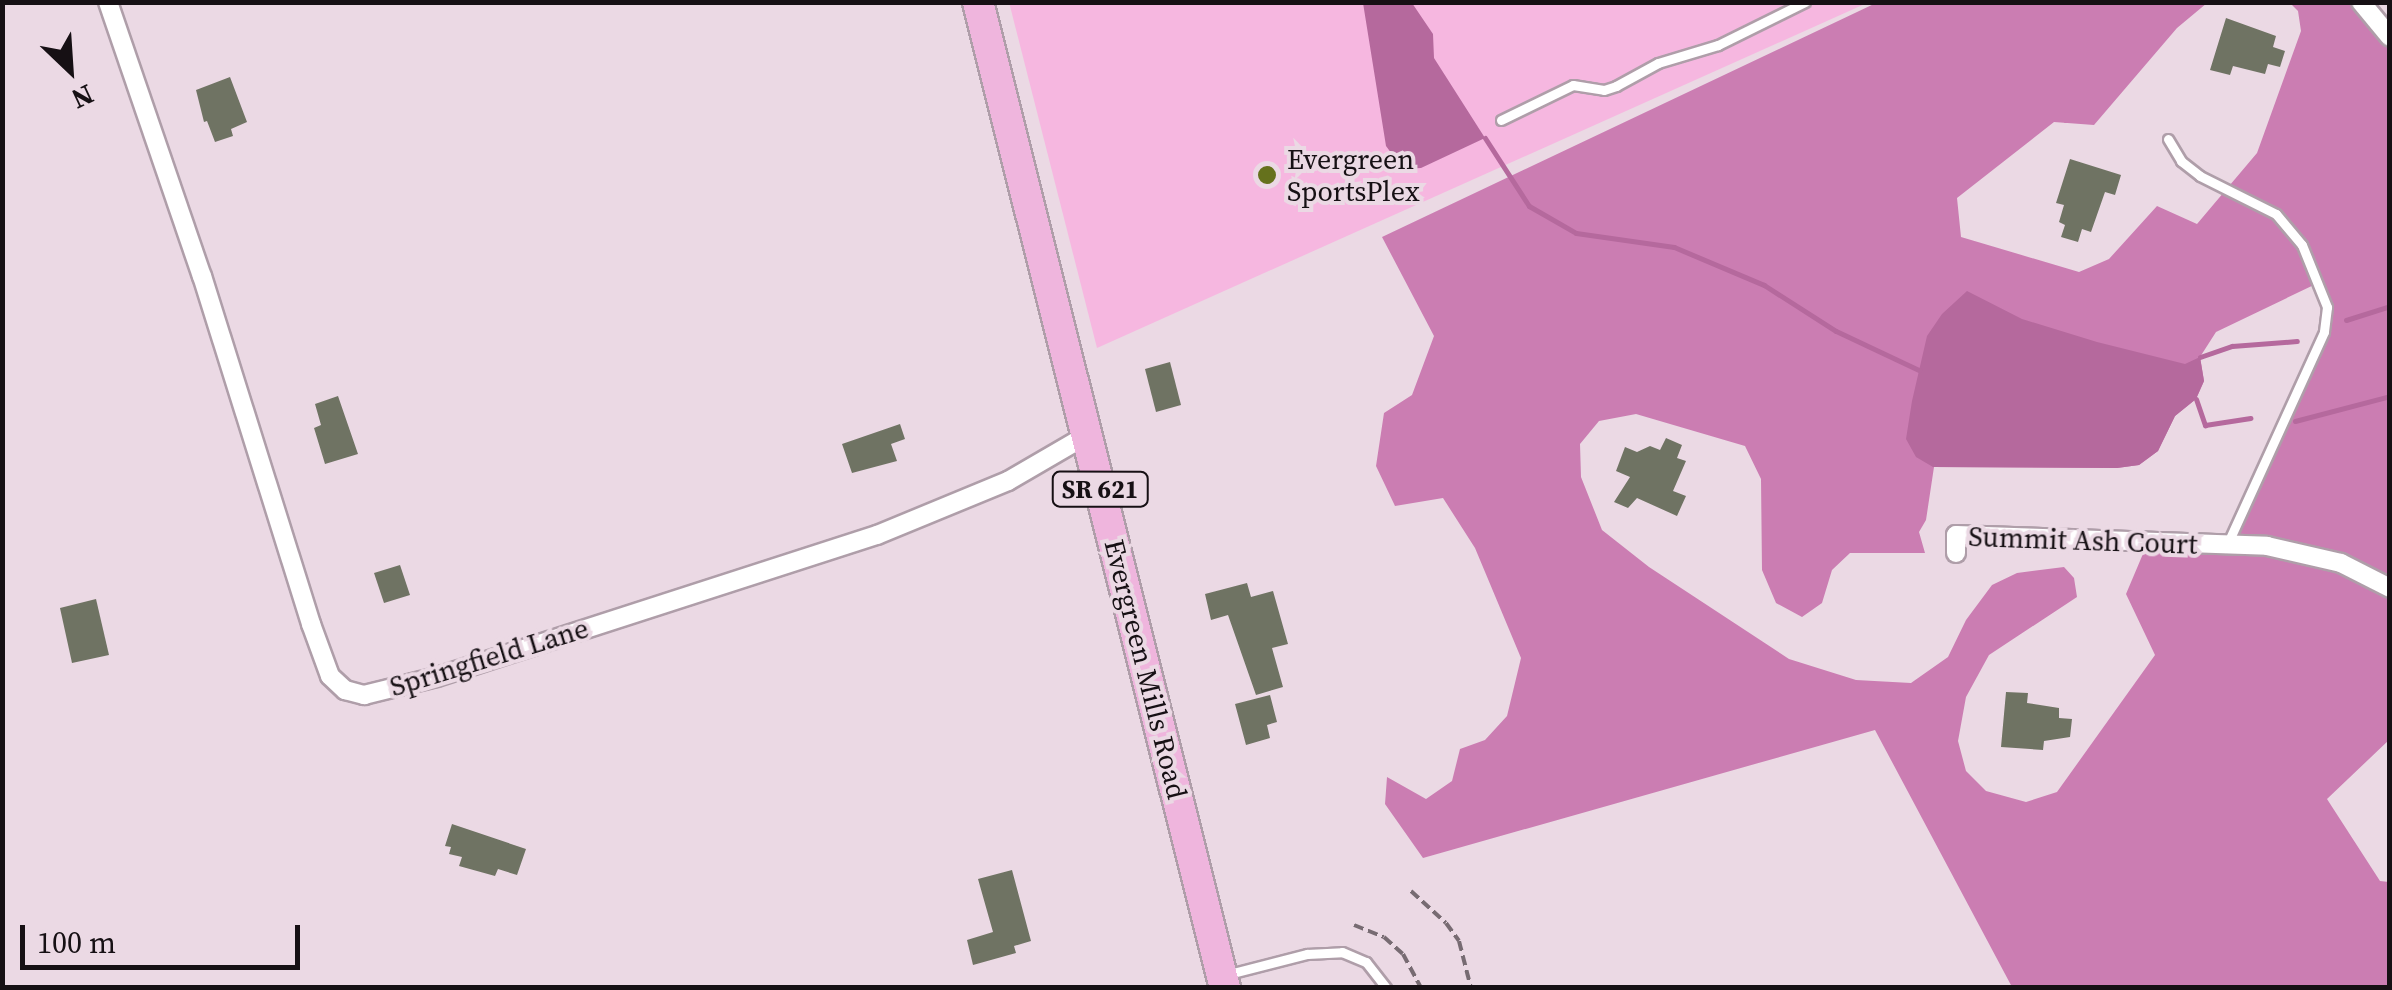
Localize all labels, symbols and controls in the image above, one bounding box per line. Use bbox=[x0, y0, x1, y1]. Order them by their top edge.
north arrow bbox=[20, 20, 120, 120]
text: N bbox=[65, 76, 100, 119]
place label: Evergreen SportsPlex bbox=[1287, 142, 1420, 208]
marker: Evergreen SportsPlex bbox=[1256, 164, 1278, 186]
road number: SR 621 bbox=[1050, 469, 1150, 509]
street label: Summit Ash Court bbox=[1968, 519, 2198, 561]
street label: Evergreen Mills Road bbox=[1097, 536, 1195, 802]
street label: Springfield Lane bbox=[386, 611, 592, 703]
scale bar bbox=[25, 905, 305, 967]
text: 100 m bbox=[37, 922, 116, 963]

